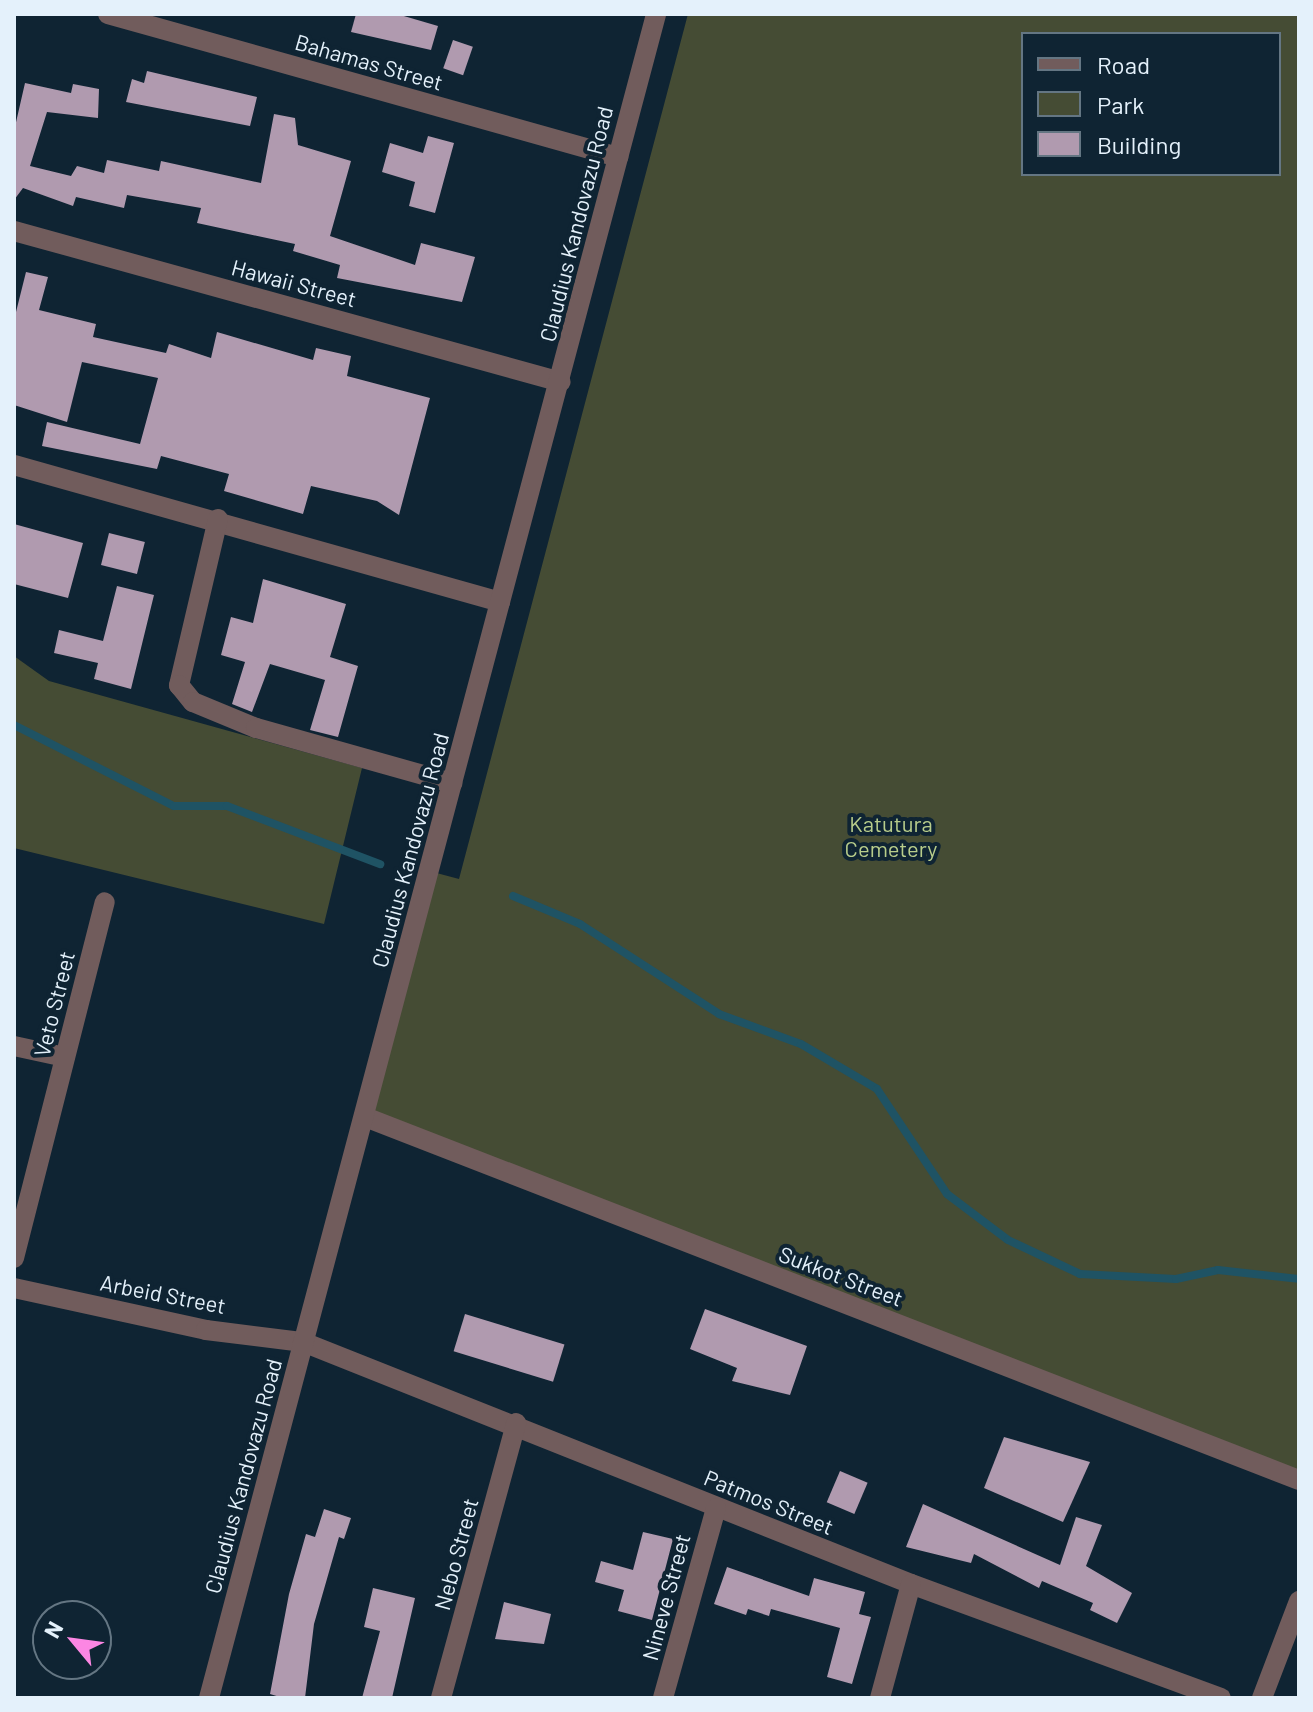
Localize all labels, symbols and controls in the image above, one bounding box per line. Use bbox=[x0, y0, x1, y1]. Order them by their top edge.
street label: Bahamas Street bbox=[292, 28, 446, 96]
legend bbox=[1021, 32, 1281, 176]
text: Road bbox=[1097, 50, 1150, 79]
text: Park bbox=[1097, 90, 1144, 119]
street label: Claudius Kandovazu Road bbox=[534, 103, 618, 345]
text: Building bbox=[1097, 130, 1181, 159]
street label: Hawaii Street bbox=[229, 254, 359, 312]
street label: Claudius Kandovazu Road bbox=[366, 730, 454, 970]
park label: Katutura Cemetery bbox=[845, 810, 937, 862]
street label: Veto Street bbox=[28, 949, 80, 1059]
street label: Sukkot Street bbox=[775, 1240, 907, 1312]
street label: Arbeid Street bbox=[98, 1269, 228, 1319]
street label: Claudius Kandovazu Road bbox=[199, 1356, 287, 1596]
street label: Patmos Street bbox=[700, 1464, 838, 1540]
street label: Nebo Street bbox=[428, 1495, 484, 1613]
street label: Nineve Street bbox=[636, 1531, 696, 1663]
north arrow bbox=[32, 1600, 112, 1680]
text: N bbox=[38, 1617, 68, 1642]

